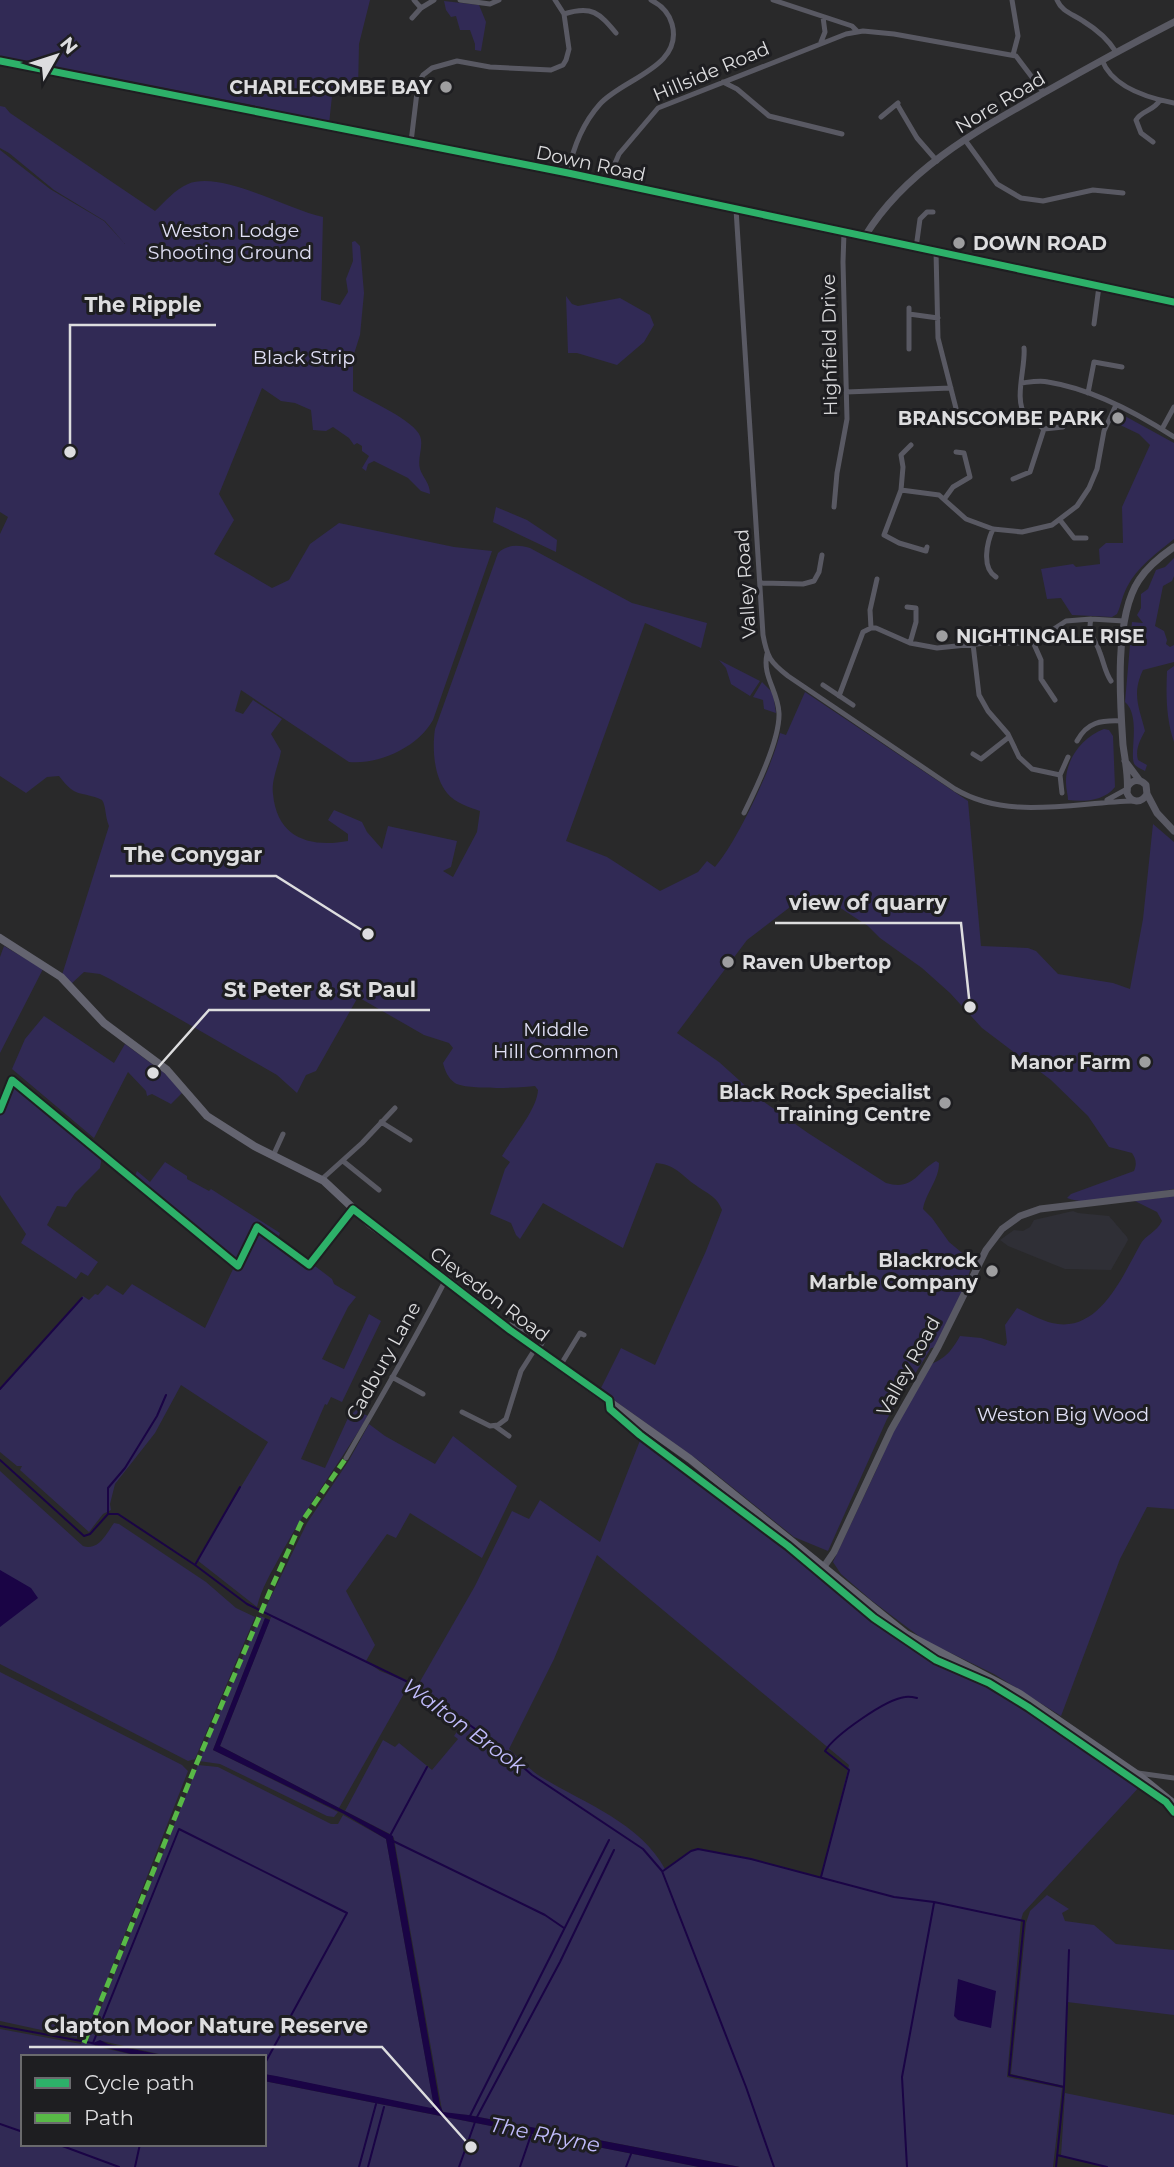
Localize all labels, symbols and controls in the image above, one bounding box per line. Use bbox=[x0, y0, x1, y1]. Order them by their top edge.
north arrow bbox=[21, 21, 91, 91]
text: N bbox=[55, 32, 83, 59]
street label: Hillside Road bbox=[650, 37, 773, 106]
street label: Nore Road bbox=[951, 67, 1049, 138]
place label: CHARLECOMBE BAY bbox=[229, 76, 433, 99]
marker: CHARLECOMBE BAY bbox=[438, 79, 454, 95]
street label: Down Road bbox=[534, 141, 648, 186]
park label: Weston Lodge Shooting Ground bbox=[148, 219, 312, 264]
place label: DOWN ROAD bbox=[973, 232, 1107, 255]
marker: DOWN ROAD bbox=[951, 235, 967, 251]
street label: Highfield Drive bbox=[817, 274, 842, 416]
callout: The Ripple bbox=[70, 283, 216, 325]
text: The Ripple bbox=[84, 292, 202, 317]
park label: Black Strip bbox=[253, 346, 355, 369]
place label: BRANSCOMBE PARK bbox=[898, 407, 1105, 430]
marker: BRANSCOMBE PARK bbox=[1110, 410, 1126, 426]
street label: Valley Road bbox=[730, 528, 761, 640]
place label: NIGHTINGALE RISE bbox=[956, 625, 1145, 648]
marker: NIGHTINGALE RISE bbox=[934, 628, 950, 644]
callout: The Conygar bbox=[110, 834, 276, 876]
text: The Conygar bbox=[124, 842, 262, 867]
callout: view of quarry bbox=[775, 881, 961, 923]
text: view of quarry bbox=[788, 890, 947, 915]
place label: Raven Ubertop bbox=[742, 951, 891, 974]
marker: Raven Ubertop bbox=[720, 954, 736, 970]
callout: St Peter & St Paul bbox=[209, 968, 430, 1010]
text: St Peter & St Paul bbox=[224, 977, 416, 1002]
park label: Middle Hill Common bbox=[493, 1018, 619, 1063]
place label: Manor Farm bbox=[1010, 1051, 1131, 1074]
marker: Manor Farm bbox=[1137, 1054, 1153, 1070]
place label: Black Rock Specialist Training Centre bbox=[719, 1081, 931, 1126]
marker: Black Rock Specialist Training Centre bbox=[937, 1095, 953, 1111]
street label: Clevedon Road bbox=[425, 1242, 554, 1347]
place label: Blackrock Marble Company bbox=[809, 1249, 979, 1294]
marker: Blackrock Marble Company bbox=[984, 1263, 1000, 1279]
street label: Cadbury Lane bbox=[341, 1298, 426, 1425]
street label: Valley Road bbox=[872, 1313, 945, 1420]
park label: Weston Big Wood bbox=[977, 1403, 1149, 1426]
water label: Walton Brook bbox=[398, 1673, 532, 1779]
callout: Clapton Moor Nature Reserve bbox=[29, 2005, 382, 2047]
text: Clapton Moor Nature Reserve bbox=[44, 2013, 368, 2038]
legend bbox=[21, 2055, 266, 2146]
text: Cycle path bbox=[84, 2070, 195, 2095]
text: Path bbox=[84, 2105, 134, 2130]
water label: The Rhyne bbox=[488, 2112, 602, 2157]

